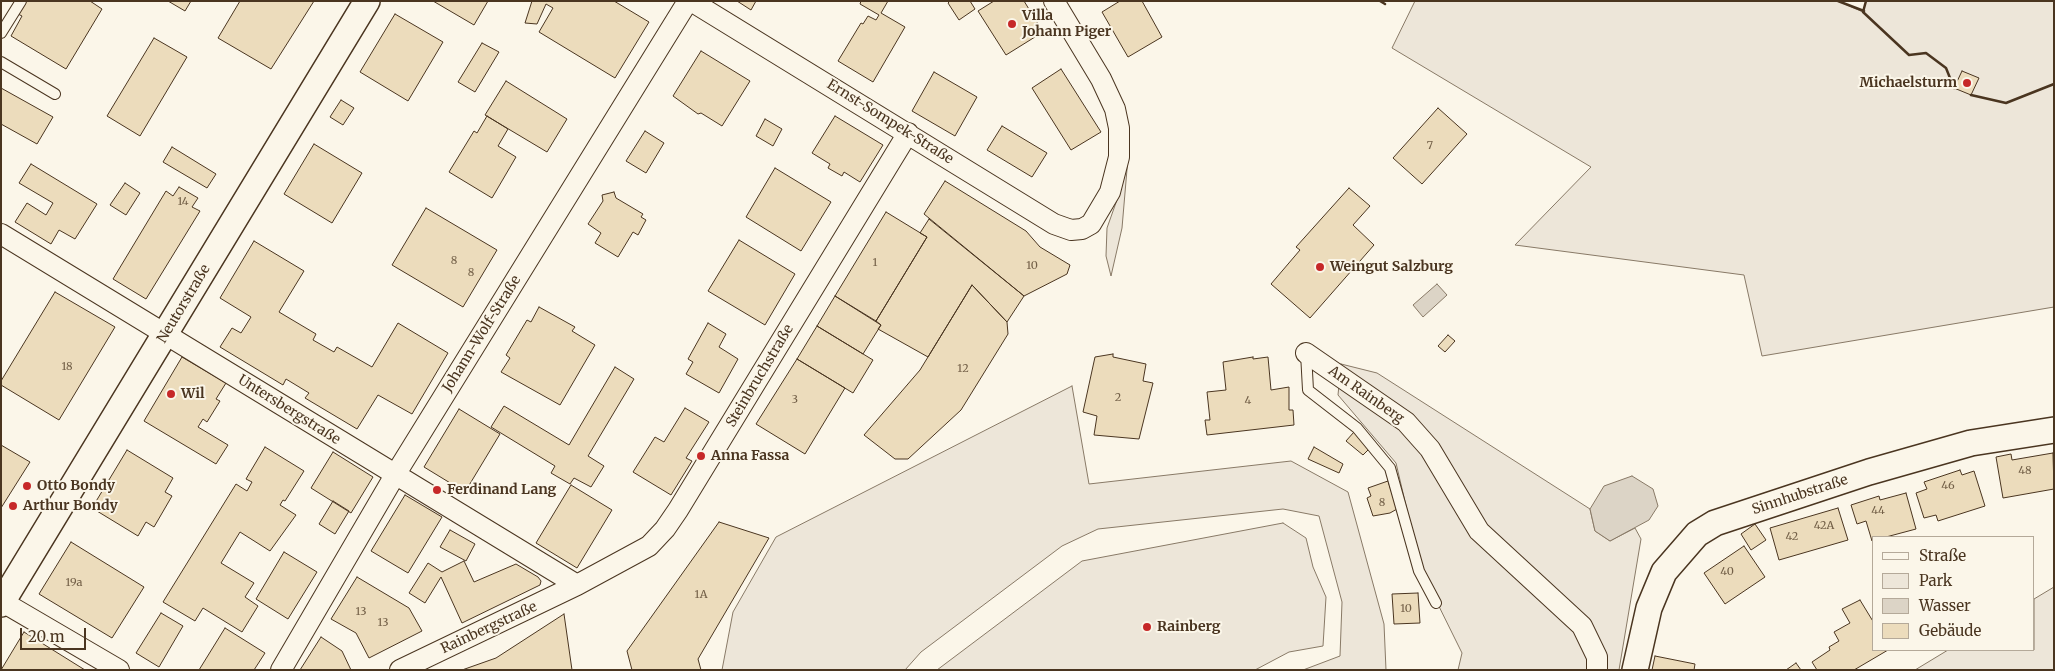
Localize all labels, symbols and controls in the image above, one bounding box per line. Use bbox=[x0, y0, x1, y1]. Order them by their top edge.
place label: Villa Johann Piger bbox=[1022, 8, 1111, 40]
marker: Villa Johann Piger bbox=[1006, 18, 1018, 30]
place label: Michaelsturm bbox=[1859, 75, 1957, 91]
street label: Ernst-Sompek-Straße bbox=[824, 76, 956, 168]
marker: Michaelsturm bbox=[1961, 77, 1973, 89]
house number: 7 bbox=[1427, 139, 1433, 153]
house number: 14 bbox=[177, 195, 189, 209]
house number: 8 bbox=[451, 254, 457, 268]
house number: 1 bbox=[873, 256, 877, 270]
house number: 10 bbox=[1026, 259, 1038, 273]
place label: Weingut Salzburg bbox=[1330, 259, 1453, 275]
marker: Weingut Salzburg bbox=[1314, 261, 1326, 273]
street label: Neutorstraße bbox=[154, 262, 214, 346]
house number: 8 bbox=[468, 266, 474, 280]
street label: Johann-Wolf-Straße bbox=[439, 273, 525, 395]
street label: Steinbruchstraße bbox=[723, 322, 797, 430]
house number: 18 bbox=[61, 360, 73, 374]
house number: 12 bbox=[957, 362, 969, 376]
street label: Am Rainberg bbox=[1325, 363, 1407, 427]
street label: Untersbergstraße bbox=[235, 372, 343, 448]
place label: Wil bbox=[181, 386, 204, 402]
marker: Wil bbox=[165, 388, 177, 400]
house number: 2 bbox=[1115, 391, 1121, 405]
house number: 3 bbox=[792, 393, 798, 407]
house number: 4 bbox=[1245, 394, 1251, 408]
place label: Anna Fassa bbox=[711, 448, 789, 464]
marker: Anna Fassa bbox=[695, 450, 707, 462]
house number: 48 bbox=[2018, 464, 2032, 478]
street label: Sinnhubstraße bbox=[1750, 472, 1850, 518]
place label: Otto Bondy bbox=[37, 478, 115, 494]
house number: 46 bbox=[1941, 479, 1955, 493]
marker: Otto Bondy bbox=[21, 480, 33, 492]
place label: Ferdinand Lang bbox=[447, 482, 556, 498]
marker: Ferdinand Lang bbox=[431, 484, 443, 496]
house number: 8 bbox=[1379, 496, 1385, 510]
place label: Arthur Bondy bbox=[23, 498, 118, 514]
marker: Arthur Bondy bbox=[7, 500, 19, 512]
house number: 44 bbox=[1871, 504, 1885, 518]
house number: 42A bbox=[1814, 519, 1834, 533]
house number: 42 bbox=[1786, 530, 1798, 544]
legend bbox=[1872, 536, 2035, 651]
text: Straße bbox=[1919, 546, 1966, 565]
house number: 40 bbox=[1720, 565, 1734, 579]
text: Park bbox=[1919, 571, 1952, 590]
house number: 19a bbox=[66, 576, 82, 590]
house number: 1A bbox=[695, 588, 707, 602]
text: Wasser bbox=[1919, 596, 1971, 615]
street label: Rainbergstraße bbox=[438, 598, 540, 658]
house number: 10 bbox=[1400, 602, 1412, 616]
house number: 13 bbox=[356, 605, 366, 619]
house number: 13 bbox=[378, 616, 388, 630]
scale bar bbox=[22, 618, 89, 650]
place label: Rainberg bbox=[1157, 619, 1221, 635]
marker: Rainberg bbox=[1141, 621, 1153, 633]
text: Gebäude bbox=[1919, 621, 1981, 640]
text: 20 m bbox=[28, 627, 65, 646]

